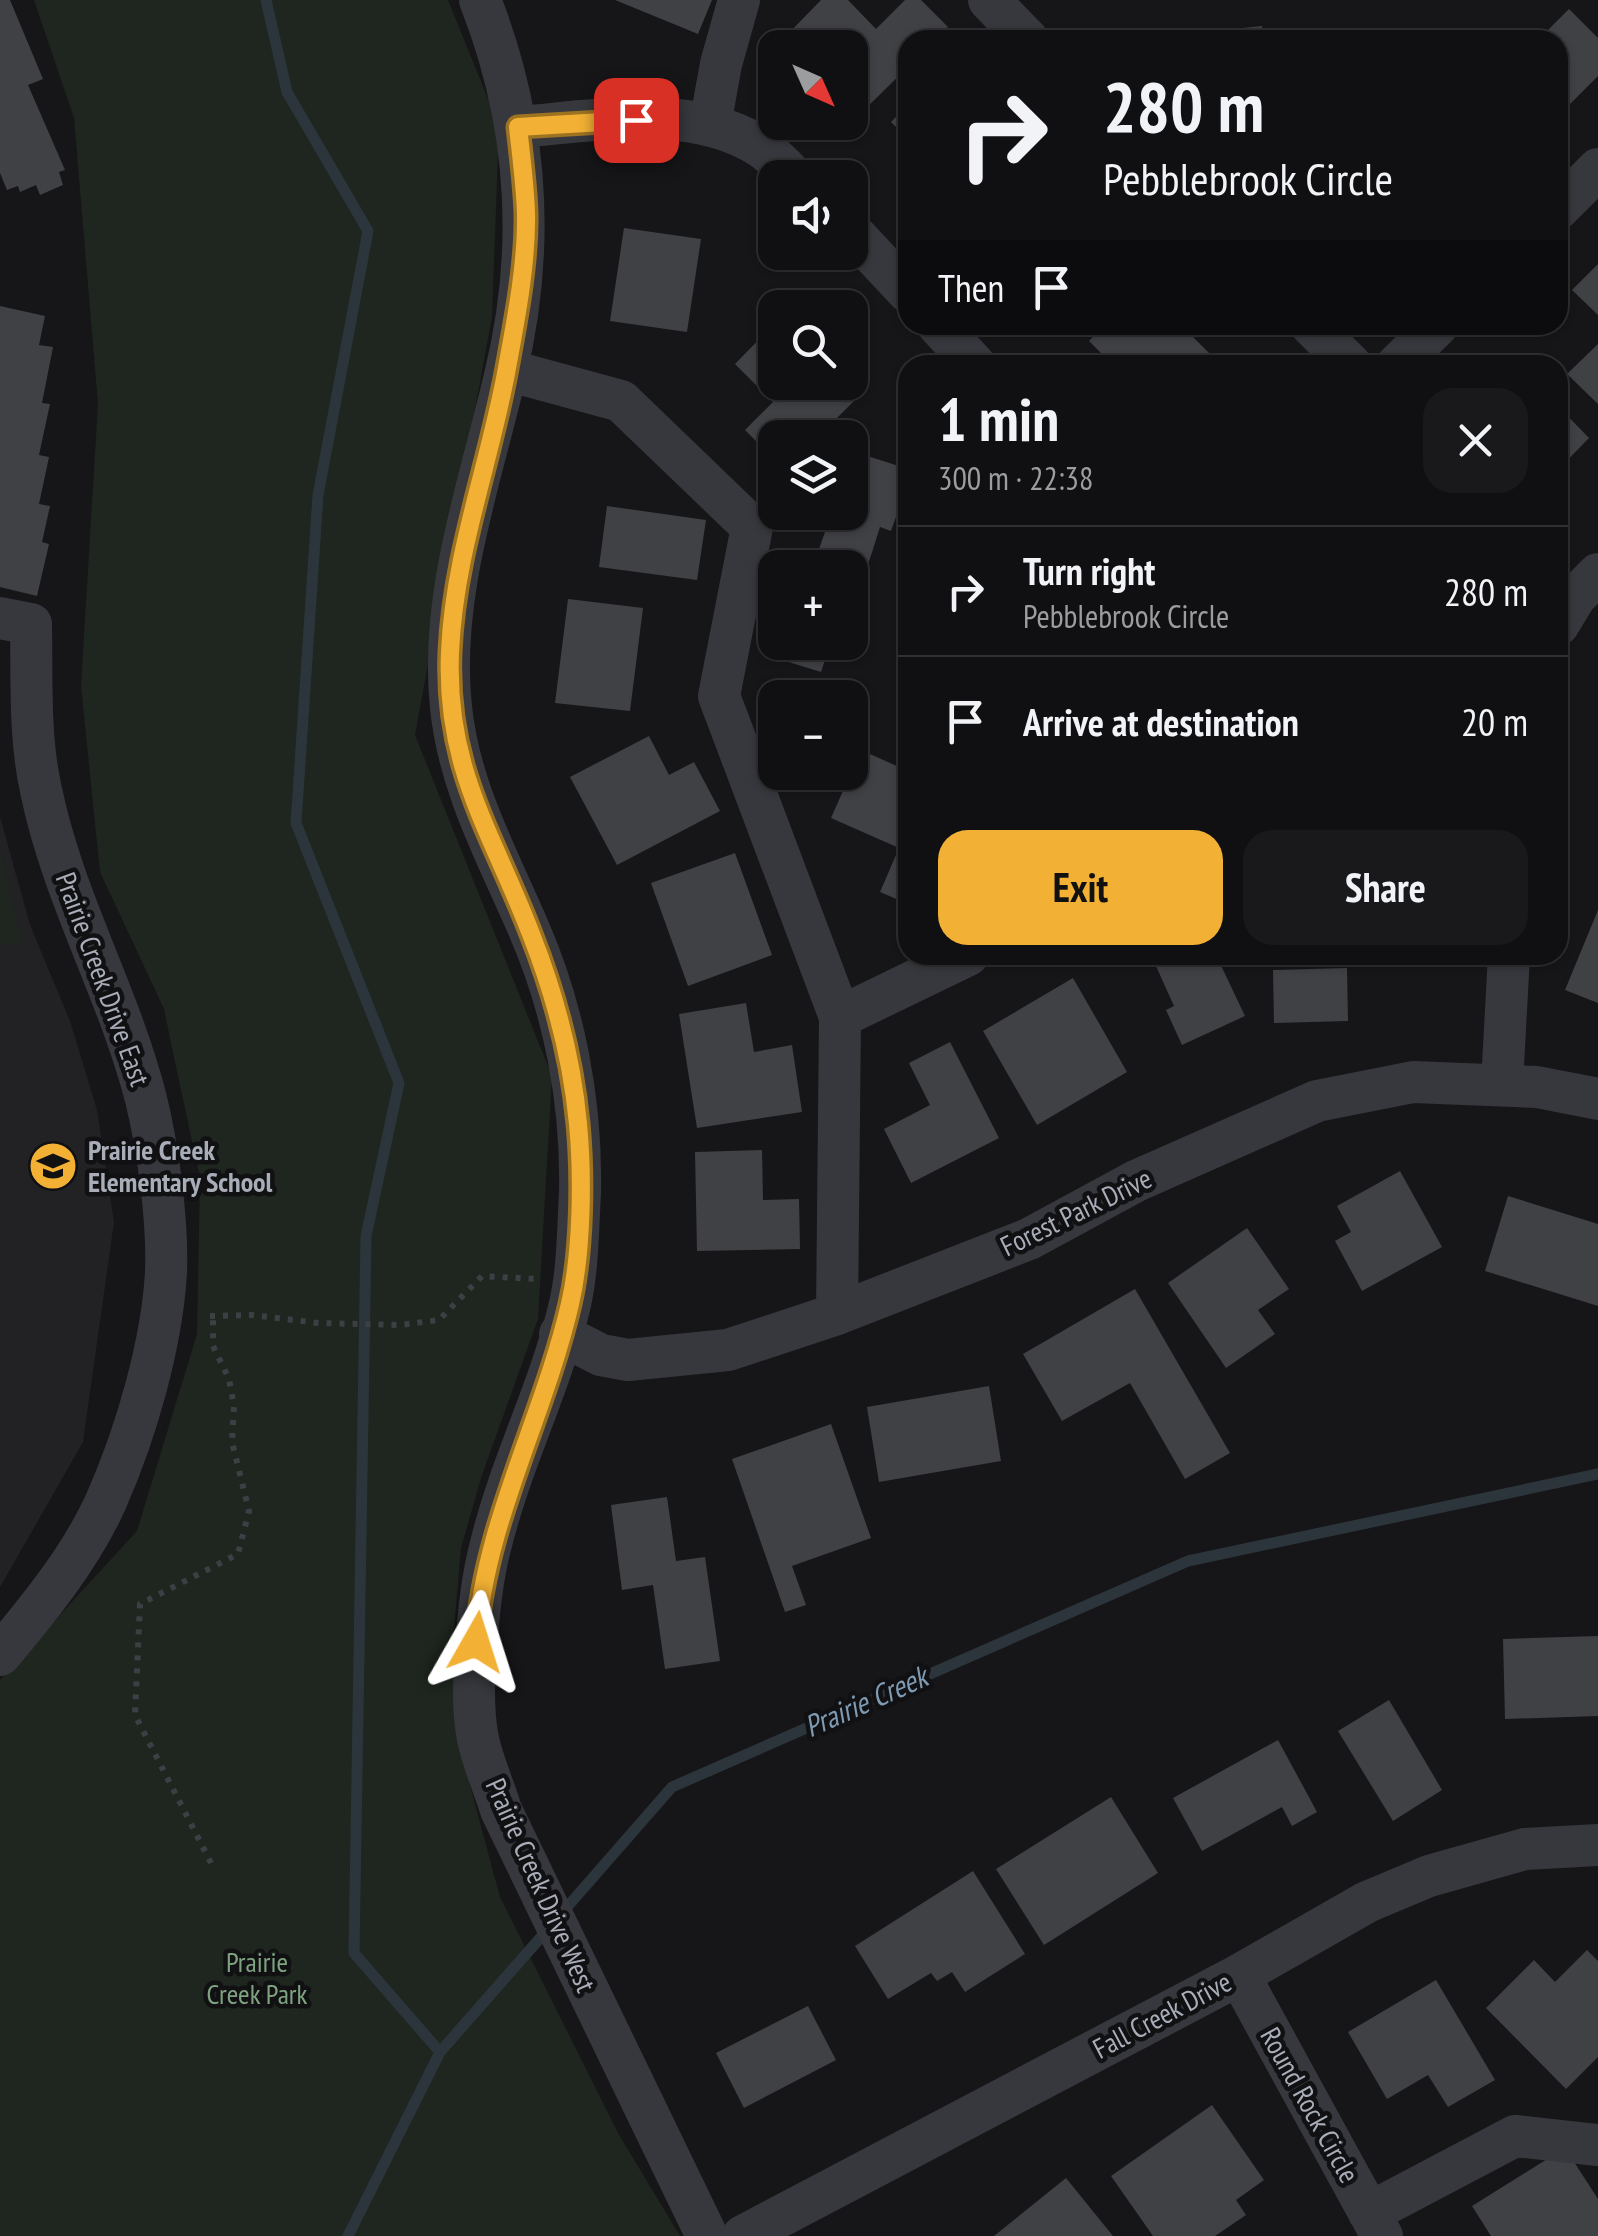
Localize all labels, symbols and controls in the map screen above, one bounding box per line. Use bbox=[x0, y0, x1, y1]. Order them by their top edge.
north arrow bbox=[758, 30, 868, 140]
map controls bbox=[758, 30, 868, 790]
text: 280 m bbox=[1103, 61, 1264, 151]
icon: right bbox=[938, 70, 1068, 200]
pin bbox=[594, 78, 679, 163]
icon: arrive bbox=[609, 93, 664, 148]
text: Pebblebrook Circle bbox=[1103, 149, 1393, 207]
button: sound bbox=[758, 160, 868, 270]
icon: arrive bbox=[1024, 260, 1079, 315]
text: Then bbox=[938, 263, 1004, 312]
button: search bbox=[758, 290, 868, 400]
text: 1 min bbox=[938, 380, 1059, 458]
button: close bbox=[1423, 388, 1528, 493]
button: layers bbox=[758, 420, 868, 530]
text: 300 m · 22:38 bbox=[938, 457, 1093, 499]
text: Turn right bbox=[1023, 546, 1155, 595]
button: + bbox=[758, 550, 868, 660]
icon: right bbox=[938, 564, 993, 619]
text: 280 m bbox=[1444, 567, 1528, 616]
text: Pebblebrook Circle bbox=[1023, 595, 1229, 637]
button: − bbox=[758, 680, 868, 790]
icon: arrive bbox=[938, 694, 993, 749]
text: Arrive at destination bbox=[1023, 697, 1299, 746]
text: 20 m bbox=[1461, 697, 1528, 746]
button: Exit bbox=[938, 830, 1223, 945]
button: Share bbox=[1243, 830, 1528, 945]
street label: Prairie Creek Drive East bbox=[48, 867, 159, 1091]
place label: Prairie Creek Elementary School bbox=[88, 1131, 273, 1200]
school or university icon: Prairie Creek Elementary School bbox=[27, 1140, 79, 1192]
street label: Forest Park Drive bbox=[994, 1159, 1157, 1264]
position arrow bbox=[424, 1590, 528, 1694]
water label: Prairie Creek bbox=[798, 1655, 936, 1745]
street label: Prairie Creek Drive West bbox=[478, 1772, 605, 1998]
park label: Prairie Creek Park bbox=[207, 1943, 308, 2012]
street label: Fall Creek Drive bbox=[1086, 1963, 1237, 2067]
street label: Round Rock Circle bbox=[1253, 2021, 1368, 2189]

